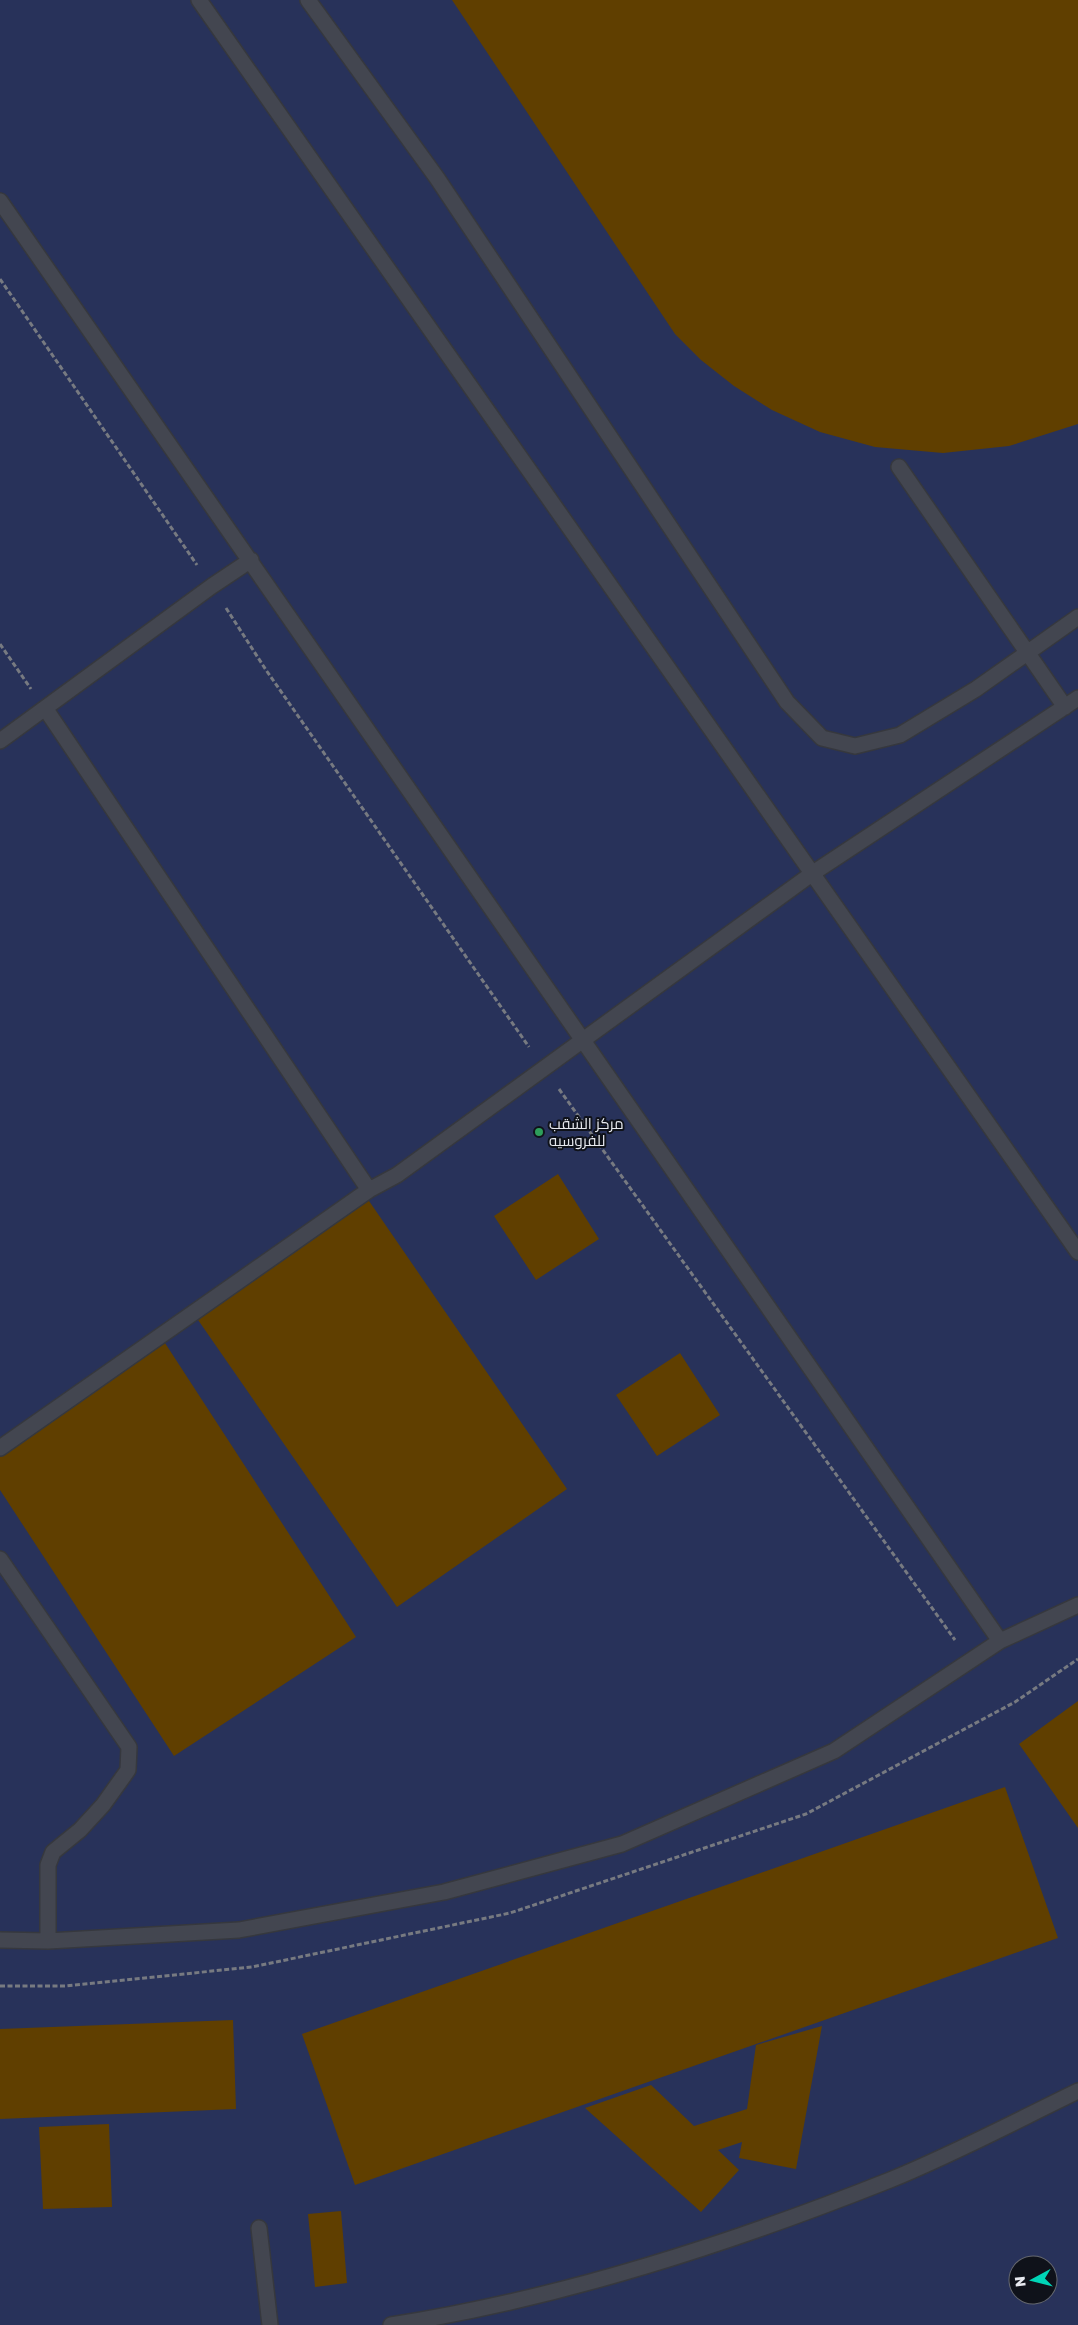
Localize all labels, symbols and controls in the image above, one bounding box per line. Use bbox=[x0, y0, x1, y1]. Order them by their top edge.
place label: مركز الشقب للفروسيه bbox=[549, 1114, 624, 1150]
marker: مركز الشقب للفروسيه bbox=[533, 1126, 545, 1138]
north arrow bbox=[1008, 2255, 1058, 2305]
text: N bbox=[1011, 2275, 1029, 2288]

